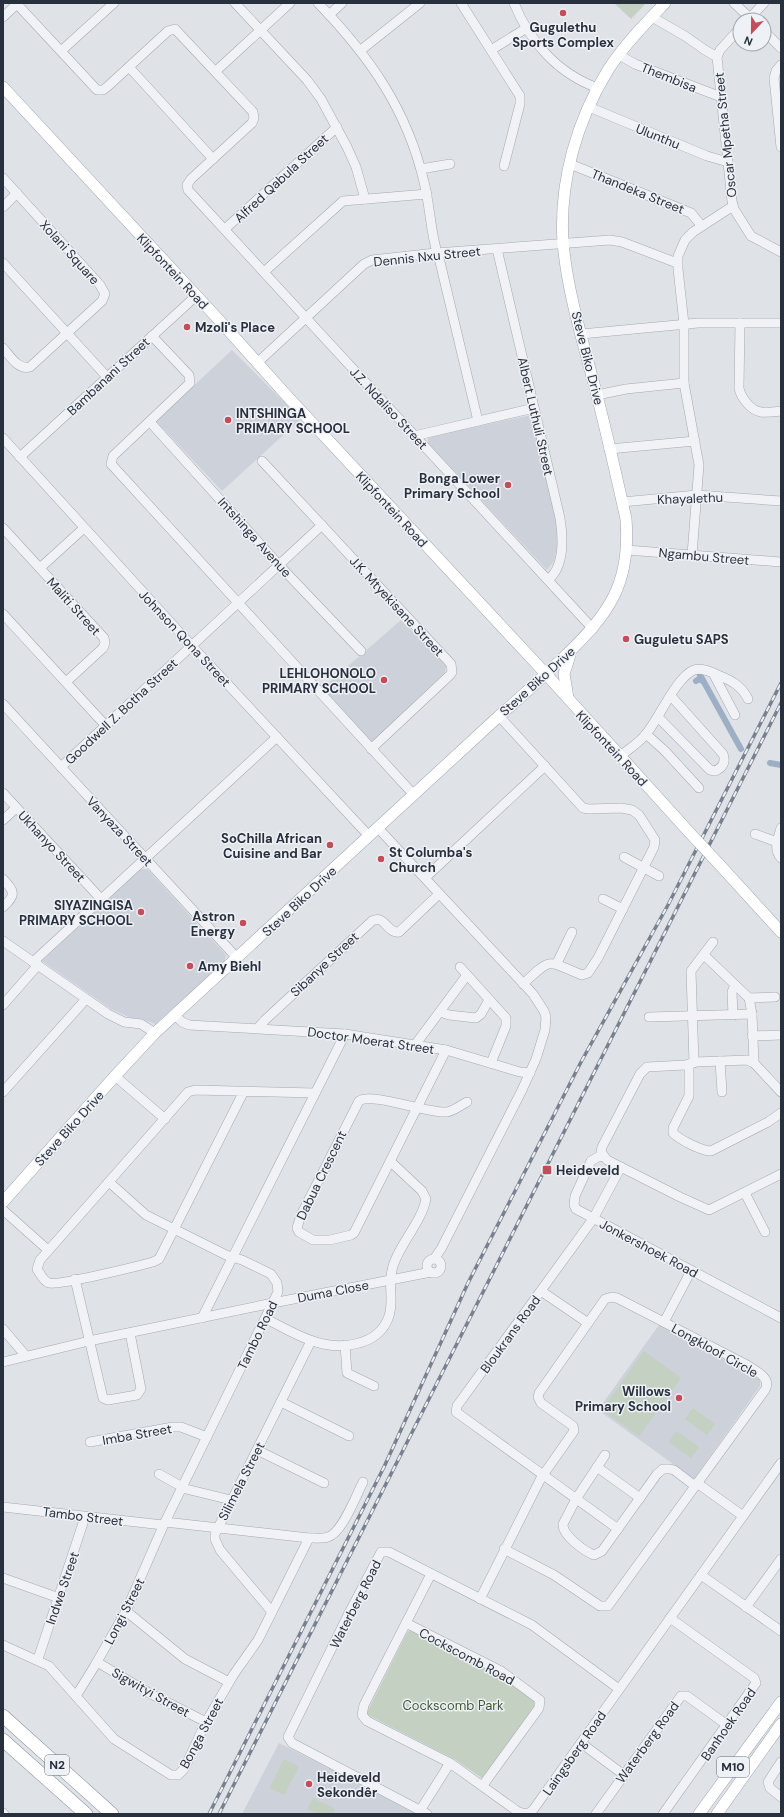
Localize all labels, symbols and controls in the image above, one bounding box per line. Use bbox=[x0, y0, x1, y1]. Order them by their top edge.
marker: Gugulethu Sports Complex bbox=[558, 8, 568, 18]
north arrow bbox=[732, 12, 772, 52]
place label: Gugulethu Sports Complex bbox=[512, 19, 614, 51]
text: N bbox=[742, 33, 755, 49]
street label: Thembisa bbox=[638, 59, 699, 96]
street label: Oscar Mpetha Street bbox=[710, 72, 741, 198]
street label: Ulunthu bbox=[633, 120, 682, 153]
street label: Alfred Qabula Street bbox=[231, 130, 332, 226]
street label: Thandeka Street bbox=[589, 165, 687, 218]
street label: Xolani Square bbox=[36, 216, 103, 288]
street label: Klipfontein Road bbox=[133, 230, 212, 313]
street label: Dennis Nxu Street bbox=[373, 242, 481, 271]
street label: Steve Biko Drive bbox=[568, 310, 607, 407]
place label: Mzoli's Place bbox=[195, 319, 275, 336]
marker: Mzoli's Place bbox=[182, 322, 192, 332]
street label: Bambanani Street bbox=[63, 334, 153, 419]
street label: Albert Luthuli Street bbox=[514, 355, 557, 477]
street label: J.Z. Ndaliso Street bbox=[346, 364, 431, 453]
place label: INTSHINGA PRIMARY SCHOOL bbox=[236, 405, 350, 437]
marker: INTSHINGA PRIMARY SCHOOL bbox=[223, 415, 233, 425]
street label: Klipfontein Road bbox=[352, 468, 431, 551]
place label: Bonga Lower Primary School bbox=[404, 470, 501, 502]
marker: Bonga Lower Primary School bbox=[503, 480, 513, 490]
street label: Khayalethu bbox=[657, 489, 723, 508]
street label: Intshinga Avenue bbox=[214, 494, 295, 581]
street label: Ngambu Street bbox=[658, 544, 750, 569]
street label: J.K. Mtyekisane Street bbox=[346, 553, 447, 660]
street label: Maliti Street bbox=[43, 574, 104, 639]
street label: Johnson Qona Street bbox=[135, 586, 234, 691]
place label: Guguletu SAPS bbox=[634, 631, 729, 648]
marker: Guguletu SAPS bbox=[621, 634, 631, 644]
street label: Steve Biko Drive bbox=[496, 643, 579, 720]
street label: Goodwell Z. Botha Street bbox=[61, 655, 181, 768]
place label: LEHLOHONOLO PRIMARY SCHOOL bbox=[262, 665, 376, 697]
marker: LEHLOHONOLO PRIMARY SCHOOL bbox=[379, 675, 389, 685]
street label: Klipfontein Road bbox=[572, 707, 651, 790]
street label: Vanyaza Street bbox=[83, 793, 156, 870]
street label: Ukhanyo Street bbox=[14, 807, 89, 886]
place label: SoChilla African Cuisine and Bar bbox=[221, 830, 323, 862]
marker: SoChilla African Cuisine and Bar bbox=[325, 840, 335, 850]
place label: St Columba's Church bbox=[389, 844, 472, 876]
marker: St Columba's Church bbox=[376, 854, 386, 864]
street label: Steve Biko Drive bbox=[258, 862, 340, 940]
place label: SIYAZINGISA PRIMARY SCHOOL bbox=[19, 897, 133, 929]
marker: SIYAZINGISA PRIMARY SCHOOL bbox=[136, 907, 146, 917]
place label: Astron Energy bbox=[191, 908, 235, 940]
marker: Astron Energy bbox=[238, 918, 248, 928]
street label: Sibanye Street bbox=[287, 928, 362, 1000]
place label: Amy Biehl bbox=[198, 958, 261, 975]
marker: Amy Biehl bbox=[185, 961, 195, 971]
street label: Doctor Moerat Street bbox=[306, 1023, 435, 1058]
street label: Steve Biko Drive bbox=[31, 1087, 108, 1170]
street label: Dabua Crescent bbox=[292, 1128, 350, 1223]
place label: Heideveld bbox=[556, 1162, 620, 1179]
marker: Heideveld bbox=[541, 1164, 553, 1176]
street label: Jonkershoek Road bbox=[597, 1215, 701, 1282]
street label: Duma Close bbox=[296, 1276, 370, 1307]
street label: Bloukrans Road bbox=[476, 1292, 544, 1377]
street label: Tambo Road bbox=[233, 1298, 281, 1372]
street label: Longkloof Circle bbox=[668, 1320, 761, 1381]
place label: Willows Primary School bbox=[575, 1383, 671, 1415]
marker: Willows Primary School bbox=[674, 1393, 684, 1403]
street label: Imba Street bbox=[101, 1420, 173, 1449]
street label: Silimela Street bbox=[214, 1439, 269, 1523]
street label: Tambo Street bbox=[42, 1503, 124, 1530]
street label: Indwe Street bbox=[42, 1549, 83, 1627]
street label: Waterberg Road bbox=[326, 1557, 385, 1651]
street label: Longi Street bbox=[100, 1575, 148, 1647]
street label: Cockscomb Road bbox=[416, 1624, 517, 1689]
street label: Sigwityi Street bbox=[109, 1664, 193, 1721]
street label: Banhoek Road bbox=[697, 1685, 760, 1764]
street label: Bonga Street bbox=[176, 1695, 227, 1772]
park label: Cockscomb Park bbox=[402, 1697, 504, 1714]
street label: Waterberg Road bbox=[612, 1698, 683, 1787]
street label: Laingsberg Road bbox=[539, 1708, 610, 1799]
road number: N2 bbox=[45, 1755, 69, 1775]
road number: M10 bbox=[717, 1757, 749, 1777]
place label: Heideveld Sekondêr bbox=[317, 1769, 381, 1801]
marker: Heideveld Sekondêr bbox=[304, 1779, 314, 1789]

